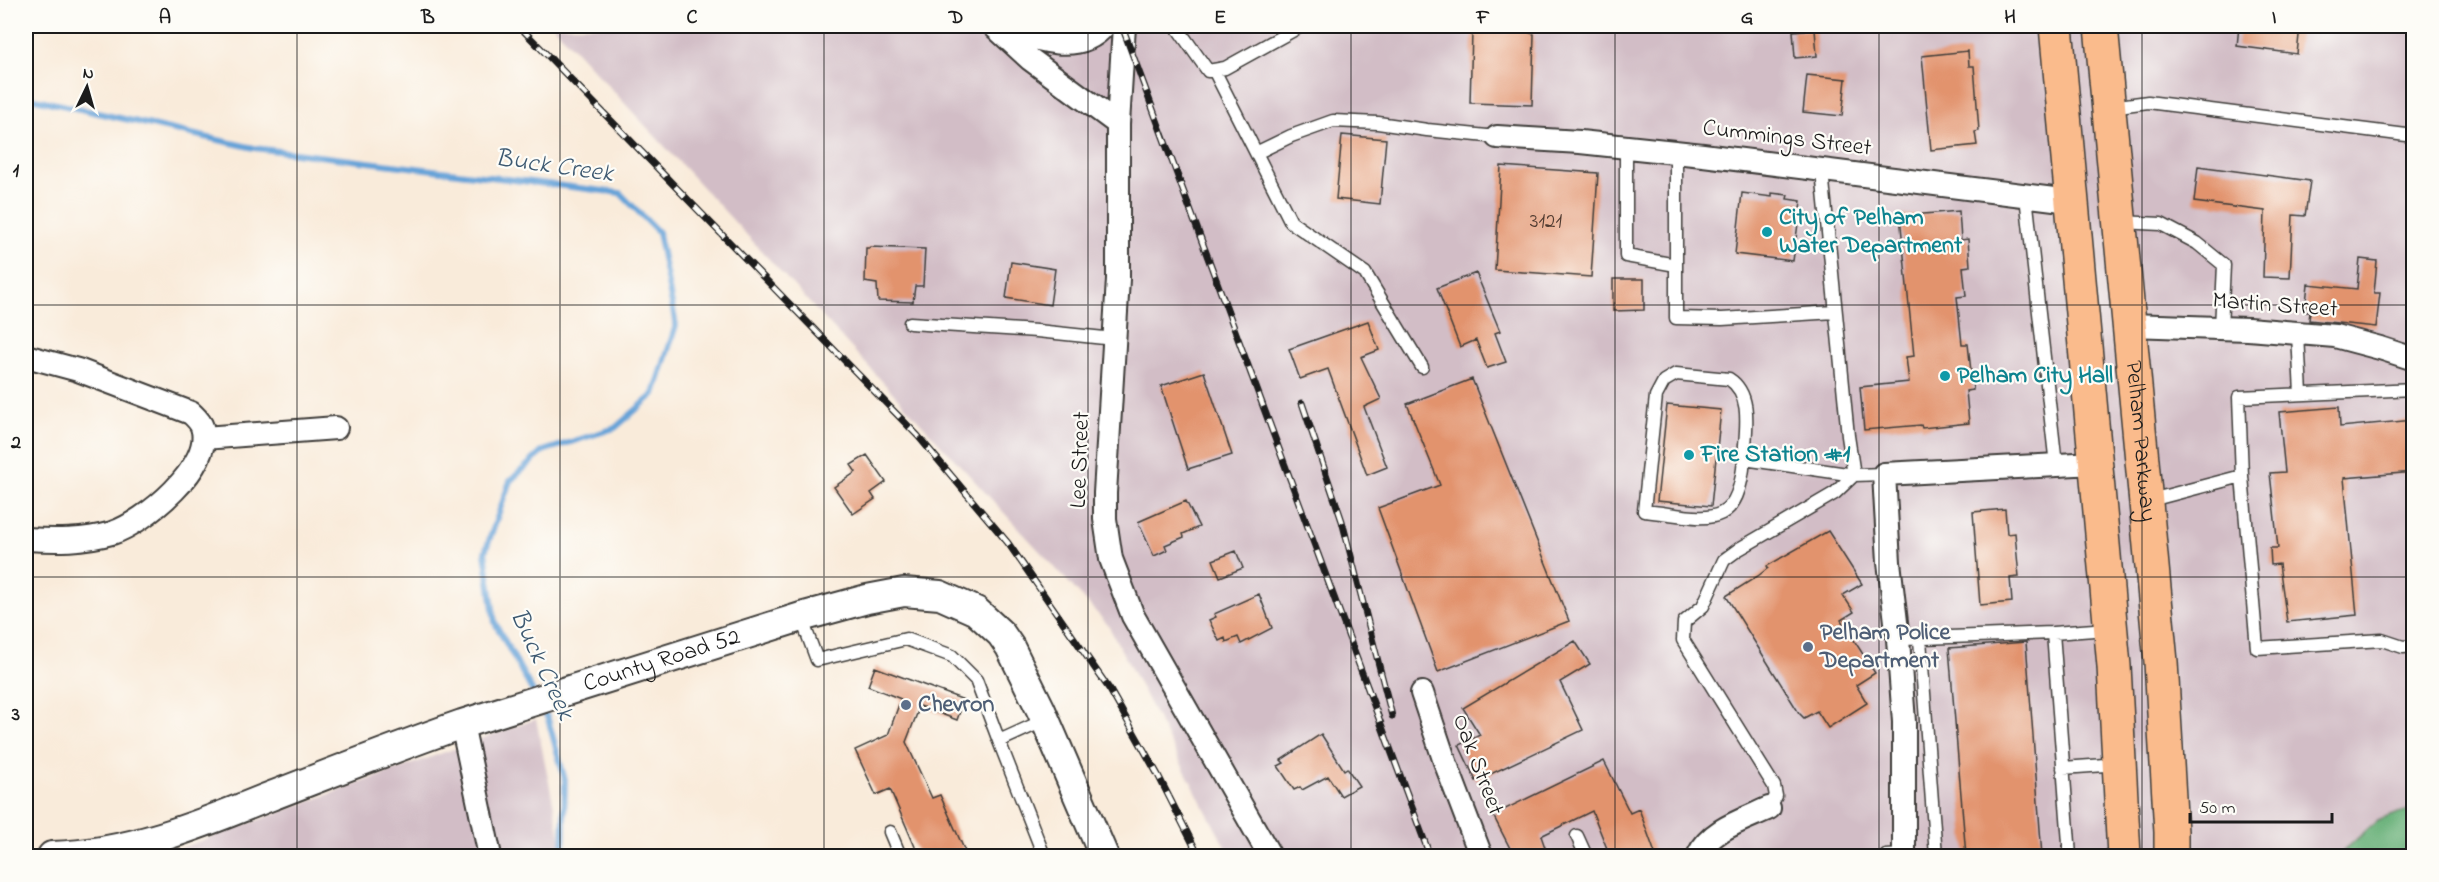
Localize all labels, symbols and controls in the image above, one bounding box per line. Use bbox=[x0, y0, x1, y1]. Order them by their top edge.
text: A bbox=[159, 4, 171, 33]
text: B bbox=[420, 4, 435, 33]
text: C bbox=[687, 4, 698, 33]
text: D bbox=[948, 4, 963, 33]
text: E bbox=[1214, 4, 1226, 33]
text: F bbox=[1476, 4, 1490, 33]
text: G bbox=[1741, 4, 1754, 33]
text: H bbox=[2004, 4, 2016, 33]
text: I bbox=[2272, 4, 2277, 33]
north arrow bbox=[57, 57, 117, 117]
text: N bbox=[82, 62, 95, 86]
street label: Cummings Street bbox=[1701, 111, 1873, 167]
water label: Buck Creek bbox=[493, 140, 617, 194]
text: 1 bbox=[13, 157, 20, 186]
place label: City of Pelham Water Department bbox=[1779, 201, 1963, 264]
house number: 3121 bbox=[1530, 207, 1563, 237]
marker: City of Pelham Water Department bbox=[1760, 225, 1774, 239]
street label: Martin Street bbox=[2211, 284, 2339, 328]
place label: Pelham City Hall bbox=[1957, 359, 2113, 395]
street label: Pelham Parkway bbox=[2115, 359, 2165, 523]
marker: Pelham City Hall bbox=[1938, 369, 1952, 383]
street label: Lee Street bbox=[1062, 411, 1100, 509]
text: 2 bbox=[10, 429, 21, 458]
place label: Fire Station #1 bbox=[1700, 438, 1851, 473]
marker: Fire Station #1 bbox=[1682, 448, 1696, 462]
water label: Buck Creek bbox=[499, 603, 584, 728]
place label: Pelham Police Department bbox=[1819, 616, 1951, 679]
street label: County Road 52 bbox=[579, 620, 745, 702]
marker: Pelham Police Department bbox=[1801, 640, 1815, 654]
place label: Chevron bbox=[918, 688, 995, 723]
marker: Chevron bbox=[899, 698, 913, 712]
text: 3 bbox=[11, 701, 20, 730]
street label: Oak Street bbox=[1442, 709, 1512, 821]
scale bar bbox=[2190, 786, 2332, 824]
text: 50 m bbox=[2199, 796, 2236, 822]

